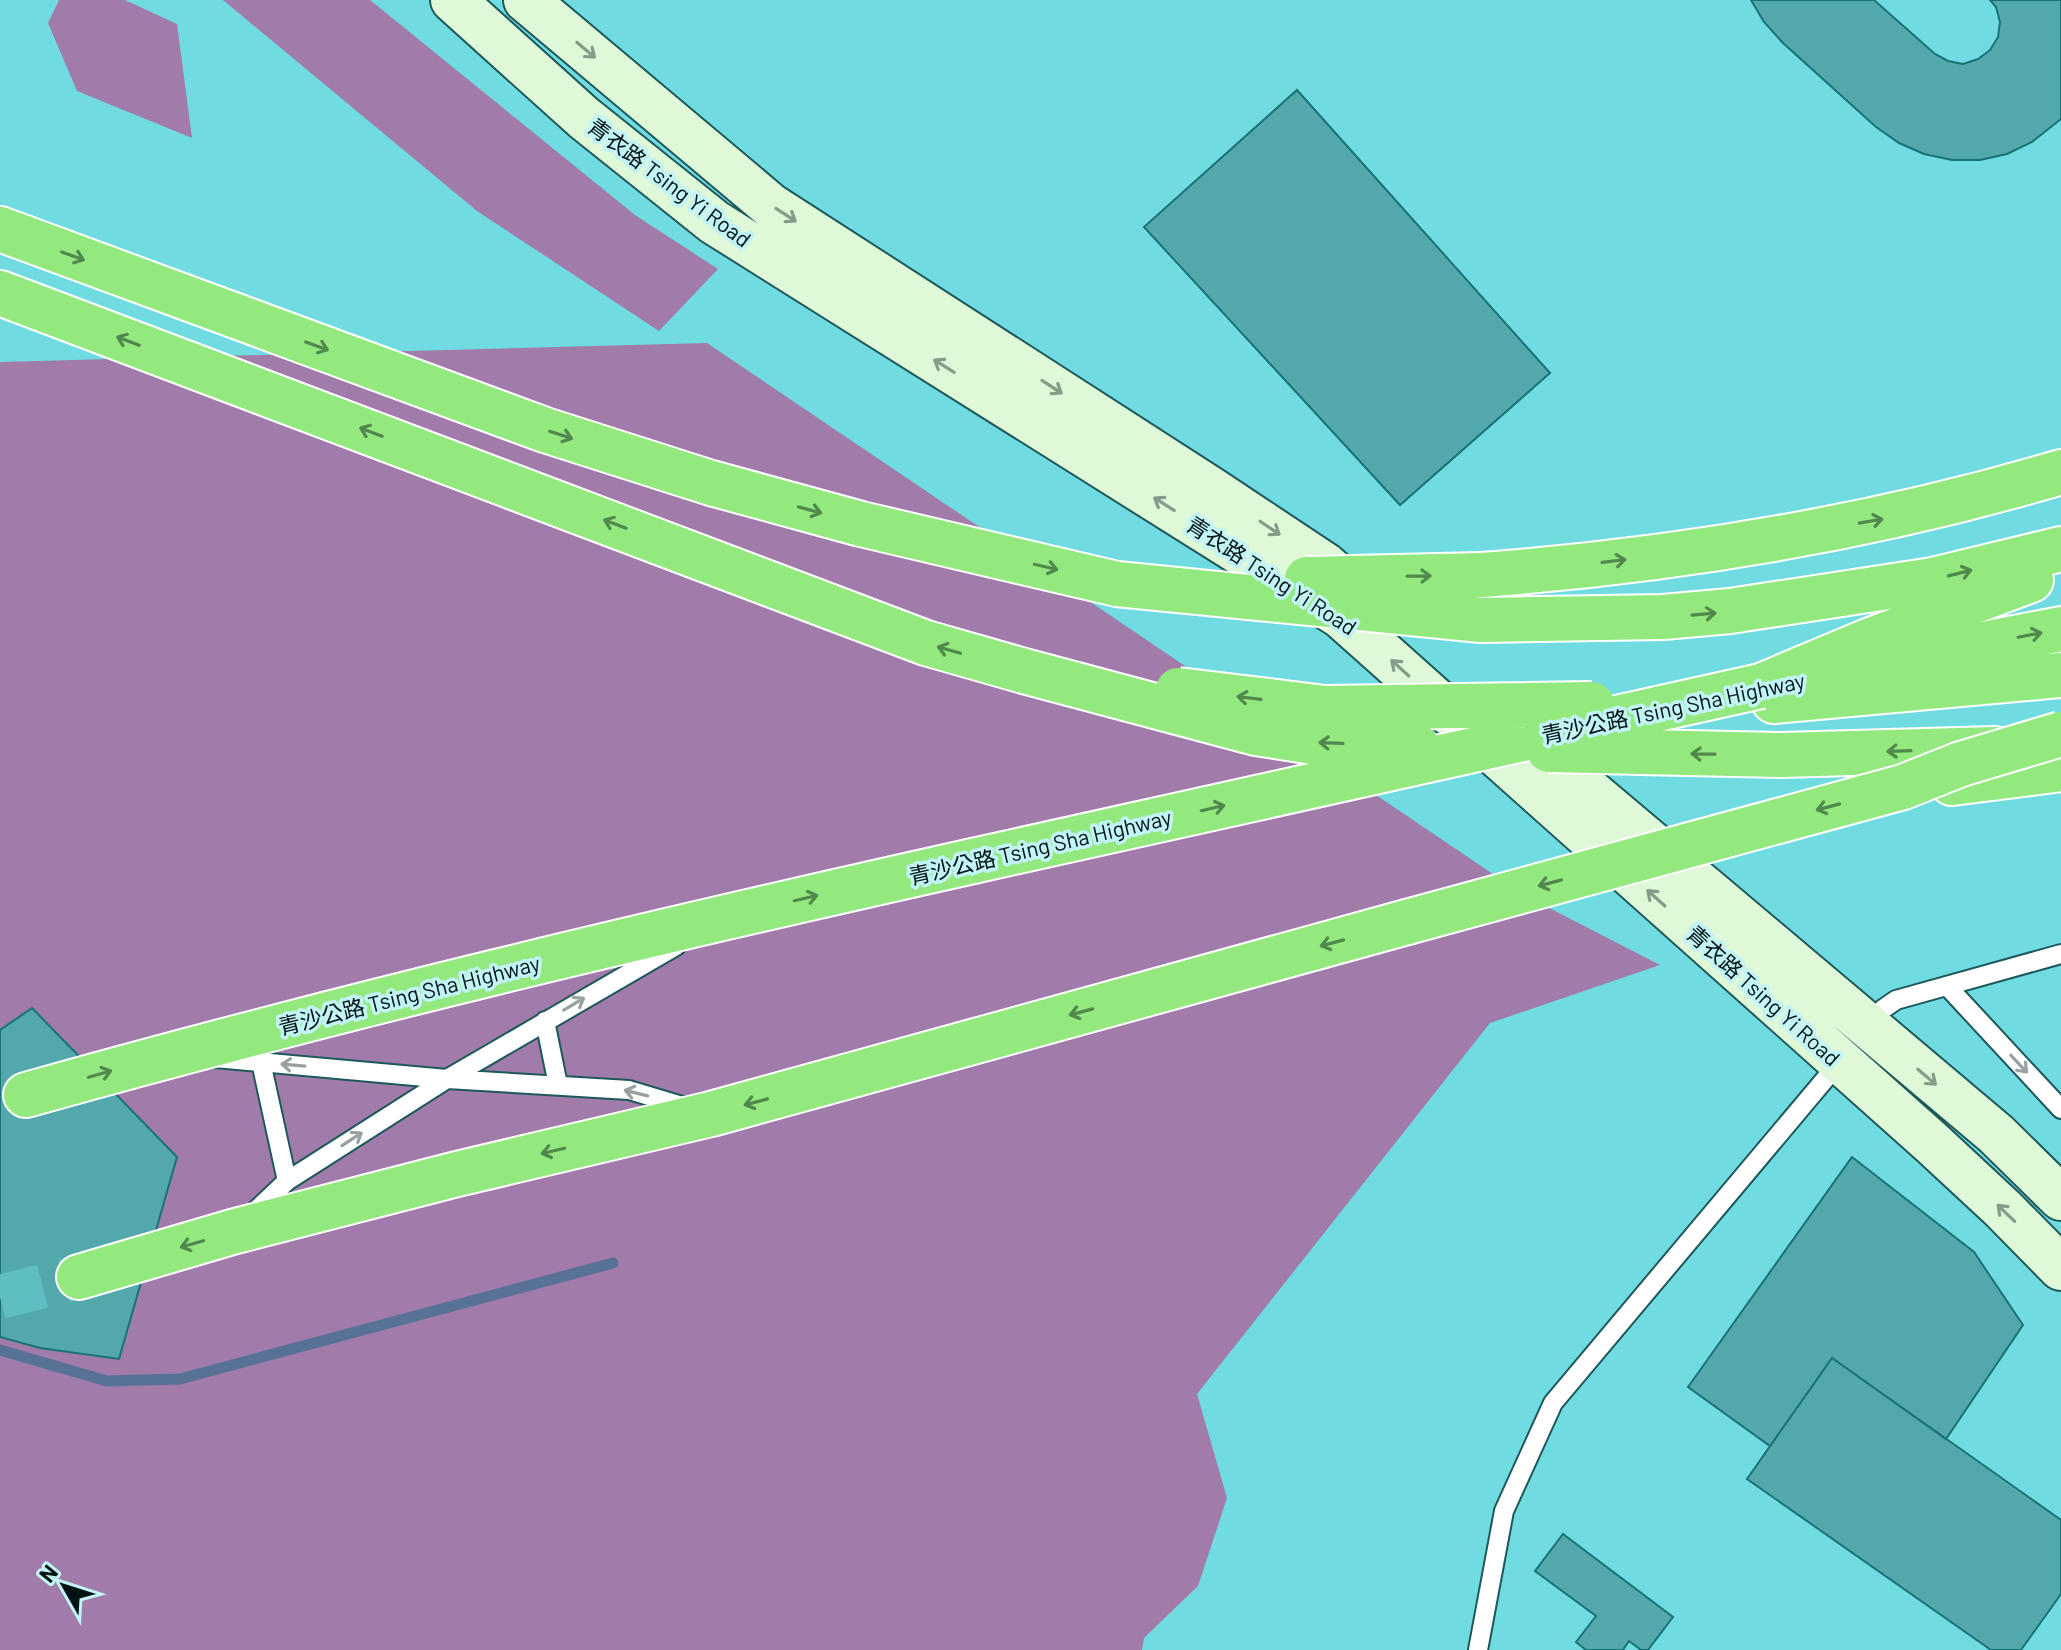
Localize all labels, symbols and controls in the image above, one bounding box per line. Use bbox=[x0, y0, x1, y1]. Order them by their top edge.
one-way arrow bbox=[575, 41, 595, 59]
street label: 青衣路 Tsing Yi Road bbox=[583, 112, 757, 252]
one-way arrow bbox=[774, 208, 797, 224]
one-way arrow bbox=[60, 249, 85, 264]
one-way arrow bbox=[116, 333, 141, 347]
one-way arrow bbox=[304, 340, 329, 354]
one-way arrow bbox=[933, 358, 955, 375]
one-way arrow bbox=[1040, 379, 1063, 395]
one-way arrow bbox=[359, 424, 384, 438]
one-way arrow bbox=[548, 429, 573, 444]
one-way arrow bbox=[1153, 496, 1176, 512]
one-way arrow bbox=[796, 504, 822, 519]
street label: 青衣路 Tsing Yi Road bbox=[1182, 510, 1362, 640]
one-way arrow bbox=[1857, 513, 1883, 528]
one-way arrow bbox=[603, 516, 628, 530]
one-way arrow bbox=[1258, 520, 1280, 537]
one-way arrow bbox=[1600, 554, 1627, 569]
one-way arrow bbox=[1033, 560, 1059, 575]
one-way arrow bbox=[1947, 565, 1973, 580]
one-way arrow bbox=[1405, 569, 1432, 584]
one-way arrow bbox=[1690, 606, 1717, 621]
one-way arrow bbox=[2017, 627, 2043, 642]
one-way arrow bbox=[937, 642, 963, 657]
one-way arrow bbox=[1390, 659, 1410, 677]
street label: 青沙公路 Tsing Sha Highway bbox=[1539, 666, 1807, 748]
one-way arrow bbox=[1237, 690, 1262, 705]
one-way arrow bbox=[1318, 735, 1345, 751]
one-way arrow bbox=[1886, 744, 1913, 759]
one-way arrow bbox=[1690, 746, 1717, 761]
one-way arrow bbox=[1200, 800, 1225, 815]
one-way arrow bbox=[1815, 800, 1841, 815]
street label: 青沙公路 Tsing Sha Highway bbox=[906, 803, 1174, 889]
one-way arrow bbox=[1538, 877, 1564, 892]
one-way arrow bbox=[1646, 889, 1666, 907]
one-way arrow bbox=[793, 890, 819, 905]
street label: 青衣路 Tsing Yi Road bbox=[1682, 919, 1846, 1071]
one-way arrow bbox=[1319, 936, 1345, 951]
street label: 青沙公路 Tsing Sha Highway bbox=[275, 949, 543, 1039]
one-way arrow bbox=[562, 996, 585, 1012]
one-way arrow bbox=[1069, 1005, 1095, 1020]
one-way arrow bbox=[2009, 1053, 2028, 1073]
one-way arrow bbox=[280, 1057, 307, 1072]
one-way arrow bbox=[87, 1066, 113, 1081]
one-way arrow bbox=[1917, 1068, 1937, 1086]
one-way arrow bbox=[624, 1084, 649, 1099]
one-way arrow bbox=[744, 1095, 770, 1110]
one-way arrow bbox=[341, 1131, 363, 1148]
one-way arrow bbox=[541, 1145, 567, 1160]
one-way arrow bbox=[1996, 1203, 2016, 1222]
one-way arrow bbox=[180, 1238, 205, 1252]
north arrow bbox=[24, 1546, 104, 1626]
text: N bbox=[33, 1559, 62, 1587]

